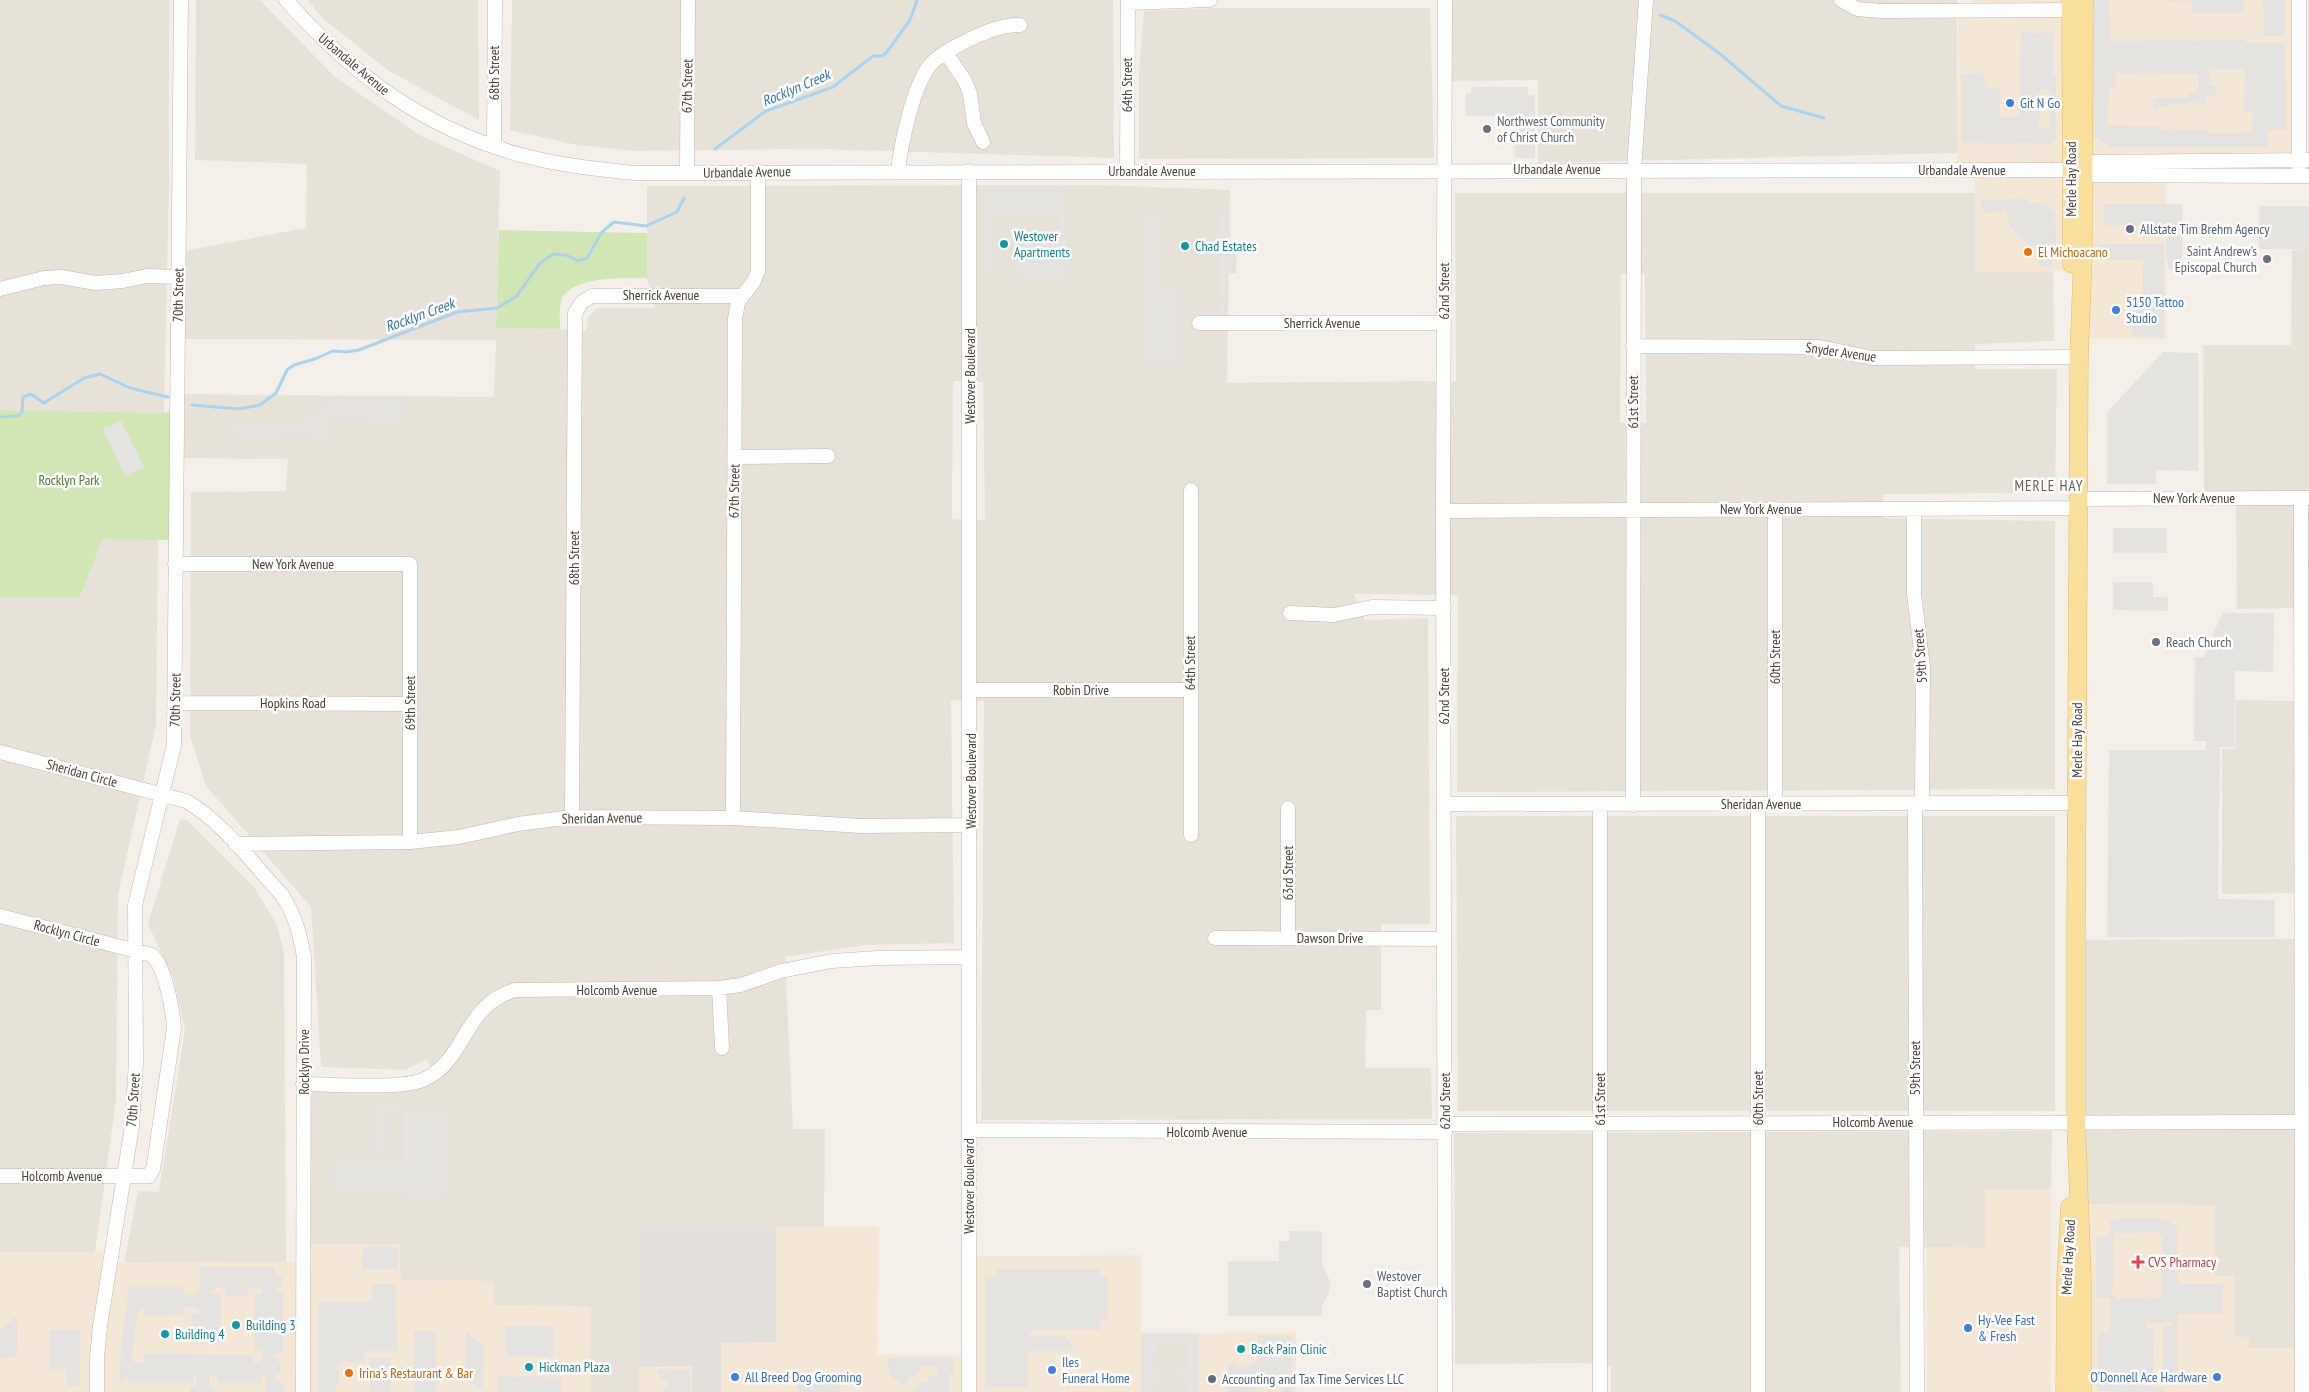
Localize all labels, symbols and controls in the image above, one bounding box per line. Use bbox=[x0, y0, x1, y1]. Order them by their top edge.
street label: Urbandale Avenue bbox=[315, 29, 394, 99]
street label: 68th Street bbox=[485, 46, 503, 100]
street label: 67th Street bbox=[678, 58, 696, 113]
street label: 64th Street bbox=[1118, 58, 1136, 112]
water label: Rocklyn Creek bbox=[759, 64, 835, 110]
place label: Git N Go bbox=[2020, 94, 2060, 112]
marker: Git N Go bbox=[2004, 97, 2016, 109]
place label: Northwest Community of Christ Church bbox=[1497, 112, 1606, 146]
marker: Northwest Community of Christ Church bbox=[1481, 123, 1493, 135]
street label: Merle Hay Road bbox=[2062, 141, 2080, 217]
street label: Urbandale Avenue bbox=[1513, 160, 1601, 178]
street label: Urbandale Avenue bbox=[1918, 161, 2006, 179]
street label: Urbandale Avenue bbox=[703, 162, 791, 182]
street label: Urbandale Avenue bbox=[1108, 162, 1196, 180]
place label: Allstate Tim Brehm Agency bbox=[2140, 220, 2270, 238]
marker: Allstate Tim Brehm Agency bbox=[2124, 223, 2136, 235]
place label: Westover Apartments bbox=[1014, 227, 1070, 261]
place label: Chad Estates bbox=[1195, 237, 1257, 255]
marker: Westover Apartments bbox=[998, 238, 1010, 250]
marker: Chad Estates bbox=[1179, 240, 1191, 252]
place label: Saint Andrew's Episcopal Church bbox=[2175, 242, 2257, 276]
place label: El Michoacano bbox=[2038, 243, 2108, 261]
marker: El Michoacano bbox=[2022, 246, 2034, 258]
marker: Saint Andrew's Episcopal Church bbox=[2261, 253, 2273, 265]
street label: 62nd Street bbox=[1435, 262, 1453, 319]
street label: 70th Street bbox=[169, 267, 187, 322]
street label: Sherrick Avenue bbox=[623, 286, 700, 304]
water label: Rocklyn Creek bbox=[383, 293, 459, 336]
place label: 5150 Tattoo Studio bbox=[2126, 293, 2184, 327]
marker: 5150 Tattoo Studio bbox=[2110, 304, 2122, 316]
street label: Sherrick Avenue bbox=[1284, 314, 1361, 332]
street label: Westover Boulevard bbox=[961, 328, 979, 424]
street label: Snyder Avenue bbox=[1805, 338, 1878, 366]
street label: 61st Street bbox=[1624, 375, 1642, 429]
street label: 67th Street bbox=[725, 463, 743, 518]
park label: Rocklyn Park bbox=[38, 471, 100, 489]
district label: MERLE HAY bbox=[2014, 476, 2084, 495]
street label: New York Avenue bbox=[2153, 489, 2235, 507]
street label: New York Avenue bbox=[1720, 500, 1802, 518]
street label: 68th Street bbox=[565, 531, 583, 585]
street label: New York Avenue bbox=[252, 555, 334, 573]
street label: 59th Street bbox=[1909, 628, 1931, 684]
street label: 60th Street bbox=[1766, 630, 1784, 684]
place label: Reach Church bbox=[2166, 633, 2231, 651]
street label: 64th Street bbox=[1181, 636, 1199, 690]
marker: Reach Church bbox=[2150, 636, 2162, 648]
street label: 62nd Street bbox=[1435, 667, 1453, 724]
street label: 70th Street bbox=[166, 672, 184, 727]
street label: 69th Street bbox=[401, 676, 419, 730]
street label: Robin Drive bbox=[1053, 681, 1109, 699]
street label: Hopkins Road bbox=[260, 694, 326, 712]
street label: Merle Hay Road bbox=[2068, 702, 2086, 778]
street label: Westover Boulevard bbox=[962, 733, 980, 829]
street label: Sheridan Circle bbox=[44, 755, 120, 791]
street label: Sheridan Avenue bbox=[1721, 795, 1802, 813]
street label: Sheridan Avenue bbox=[562, 808, 643, 828]
street label: 63rd Street bbox=[1279, 846, 1297, 900]
street label: Rocklyn Circle bbox=[32, 916, 102, 950]
street label: Dawson Drive bbox=[1297, 929, 1363, 947]
street label: Holcomb Avenue bbox=[577, 981, 658, 999]
street label: Rocklyn Drive bbox=[295, 1029, 313, 1095]
street label: 59th Street bbox=[1906, 1041, 1924, 1095]
street label: 60th Street bbox=[1749, 1071, 1767, 1125]
street label: 70th Street bbox=[122, 1072, 144, 1128]
street label: 62nd Street bbox=[1436, 1072, 1454, 1129]
street label: 61st Street bbox=[1591, 1072, 1609, 1126]
street label: Holcomb Avenue bbox=[1833, 1113, 1914, 1131]
street label: Holcomb Avenue bbox=[1167, 1123, 1248, 1141]
street label: Westover Boulevard bbox=[960, 1138, 978, 1234]
street label: Holcomb Avenue bbox=[22, 1167, 103, 1185]
street label: Merle Hay Road bbox=[2057, 1219, 2079, 1295]
place label: CVS Pharmacy bbox=[2148, 1253, 2217, 1271]
marker: CVS Pharmacy bbox=[2132, 1256, 2144, 1268]
place label: Westover Baptist Church bbox=[1377, 1267, 1447, 1301]
marker: Westover Baptist Church bbox=[1361, 1278, 1373, 1290]
place label: Hy-Vee Fast & Fresh bbox=[1978, 1311, 2035, 1345]
place label: Building 3 bbox=[246, 1316, 296, 1334]
marker: Building 3 bbox=[230, 1319, 242, 1331]
marker: Hy-Vee Fast & Fresh bbox=[1962, 1322, 1974, 1334]
place label: Building 4 bbox=[175, 1325, 225, 1343]
marker: Building 4 bbox=[159, 1328, 171, 1340]
place label: Back Pain Clinic bbox=[1251, 1340, 1327, 1358]
marker: Back Pain Clinic bbox=[1235, 1343, 1247, 1355]
place label: Iles Funeral Home bbox=[1062, 1353, 1130, 1387]
place label: Hickman Plaza bbox=[539, 1358, 610, 1376]
marker: Hickman Plaza bbox=[523, 1361, 535, 1373]
place label: Irina's Restaurant & Bar bbox=[359, 1364, 473, 1382]
marker: Iles Funeral Home bbox=[1046, 1364, 1058, 1376]
marker: Irina's Restaurant & Bar bbox=[343, 1367, 355, 1379]
place label: All Breed Dog Grooming bbox=[745, 1368, 862, 1386]
place label: O'Donnell Ace Hardware bbox=[2090, 1368, 2207, 1386]
place label: Accounting and Tax Time Services LLC bbox=[1222, 1370, 1405, 1388]
marker: All Breed Dog Grooming bbox=[729, 1371, 741, 1383]
marker: O'Donnell Ace Hardware bbox=[2211, 1371, 2223, 1383]
marker: Accounting and Tax Time Services LLC bbox=[1206, 1373, 1218, 1385]

